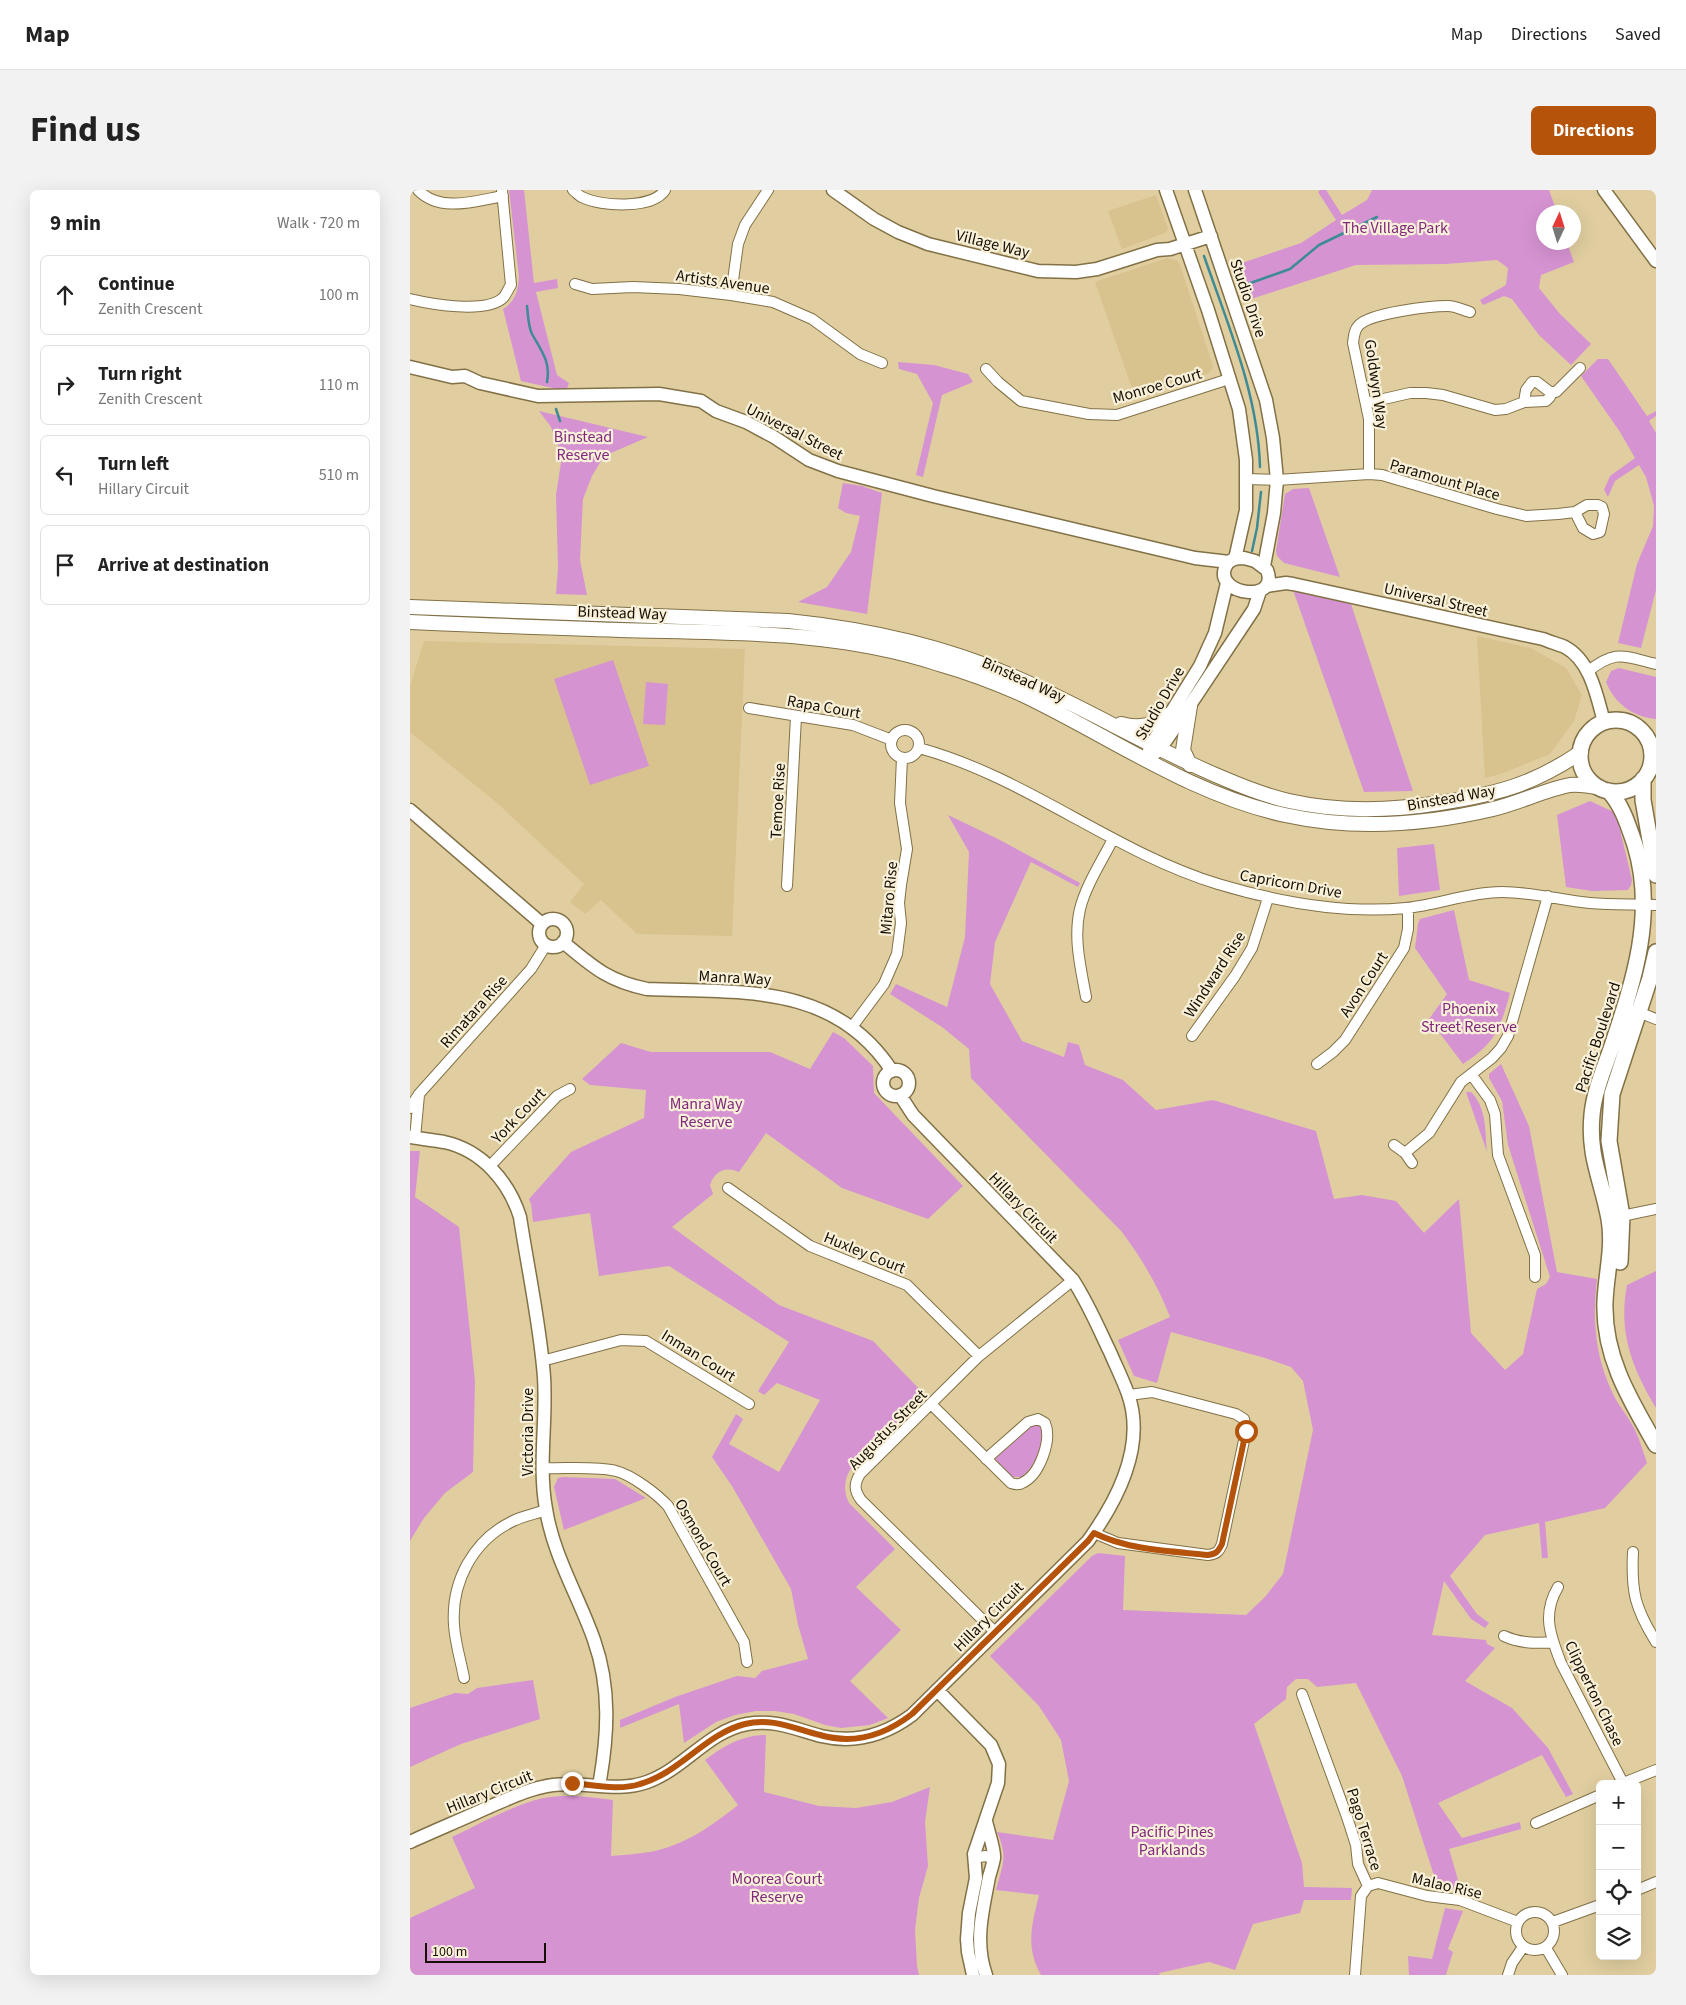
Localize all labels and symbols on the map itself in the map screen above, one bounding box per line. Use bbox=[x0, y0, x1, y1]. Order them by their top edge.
north arrow bbox=[1536, 205, 1581, 250]
park label: The Village Park bbox=[1342, 217, 1448, 239]
street label: Village Way bbox=[954, 224, 1032, 264]
street label: Studio Drive bbox=[1224, 256, 1272, 341]
street label: Artists Avenue bbox=[675, 265, 771, 299]
street label: Goldwyn Way bbox=[1359, 338, 1393, 431]
street label: Monroe Court bbox=[1110, 363, 1205, 409]
street label: Universal Street bbox=[742, 398, 847, 466]
park label: Binstead Reserve bbox=[554, 426, 612, 466]
street label: Paramount Place bbox=[1387, 454, 1502, 506]
street label: Universal Street bbox=[1382, 577, 1490, 623]
street label: Binstead Way bbox=[577, 600, 668, 626]
street label: Binstead Way bbox=[978, 652, 1069, 708]
street label: Studio Drive bbox=[1130, 663, 1190, 744]
street label: Rapa Court bbox=[785, 690, 863, 724]
street label: Temoe Rise bbox=[765, 762, 791, 840]
street label: Binstead Way bbox=[1405, 779, 1498, 817]
street label: Mitaro Rise bbox=[875, 860, 903, 936]
street label: Capricorn Drive bbox=[1238, 864, 1344, 904]
street label: Windward Rise bbox=[1179, 927, 1251, 1022]
street label: Avon Court bbox=[1334, 947, 1394, 1022]
street label: Manra Way bbox=[698, 965, 772, 991]
street label: Rimatara Rise bbox=[435, 970, 513, 1053]
street label: Pacific Boulevard bbox=[1570, 979, 1626, 1095]
park label: Phoenix Street Reserve bbox=[1421, 998, 1517, 1038]
street label: York Court bbox=[486, 1083, 551, 1149]
park label: Manra Way Reserve bbox=[670, 1093, 743, 1133]
street label: Hillary Circuit bbox=[984, 1167, 1063, 1249]
street label: Huxley Court bbox=[820, 1227, 909, 1280]
street label: Inman Court bbox=[657, 1324, 740, 1388]
street label: Augustus Street bbox=[843, 1384, 932, 1475]
street label: Victoria Drive bbox=[517, 1388, 539, 1476]
route start bbox=[1235, 1420, 1258, 1443]
street label: Osmond Court bbox=[669, 1495, 737, 1591]
street label: Hillary Circuit bbox=[949, 1576, 1029, 1657]
street label: Clipperton Chase bbox=[1559, 1637, 1629, 1750]
street label: Hillary Circuit bbox=[443, 1764, 536, 1819]
route end bbox=[561, 1772, 584, 1795]
street label: Pago Terrace bbox=[1341, 1785, 1387, 1873]
park label: Pacific Pines Parklands bbox=[1130, 1821, 1214, 1861]
street label: Malao Rise bbox=[1410, 1867, 1484, 1905]
park label: Moorea Court Reserve bbox=[732, 1868, 823, 1908]
scale bar bbox=[425, 1940, 546, 1963]

